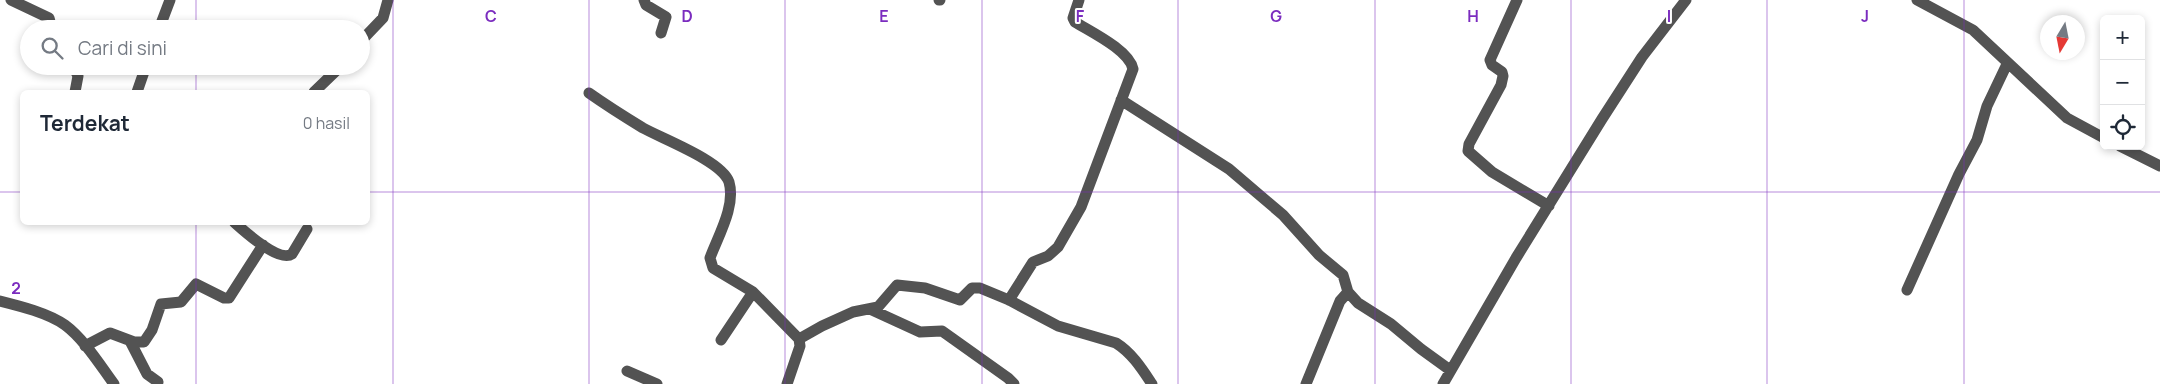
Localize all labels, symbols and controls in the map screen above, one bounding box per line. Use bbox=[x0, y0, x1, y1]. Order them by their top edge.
text: C bbox=[485, 5, 497, 27]
text: D bbox=[681, 5, 693, 27]
text: E bbox=[879, 5, 889, 27]
text: F bbox=[1076, 5, 1085, 27]
text: G bbox=[1270, 5, 1282, 27]
text: H bbox=[1467, 5, 1479, 27]
text: I bbox=[1667, 5, 1671, 27]
text: J bbox=[1861, 5, 1869, 27]
north arrow bbox=[2040, 15, 2085, 60]
map controls bbox=[2100, 15, 2145, 150]
button: + bbox=[2100, 15, 2145, 60]
search box bbox=[20, 20, 370, 75]
icon: search bbox=[38, 34, 66, 62]
text: Cari di sini bbox=[78, 35, 167, 61]
button: − bbox=[2100, 60, 2145, 105]
button: locate bbox=[2100, 105, 2145, 150]
text: Terdekat bbox=[40, 109, 130, 137]
text: 0 hasil bbox=[303, 112, 350, 134]
text: 2 bbox=[11, 277, 21, 299]

